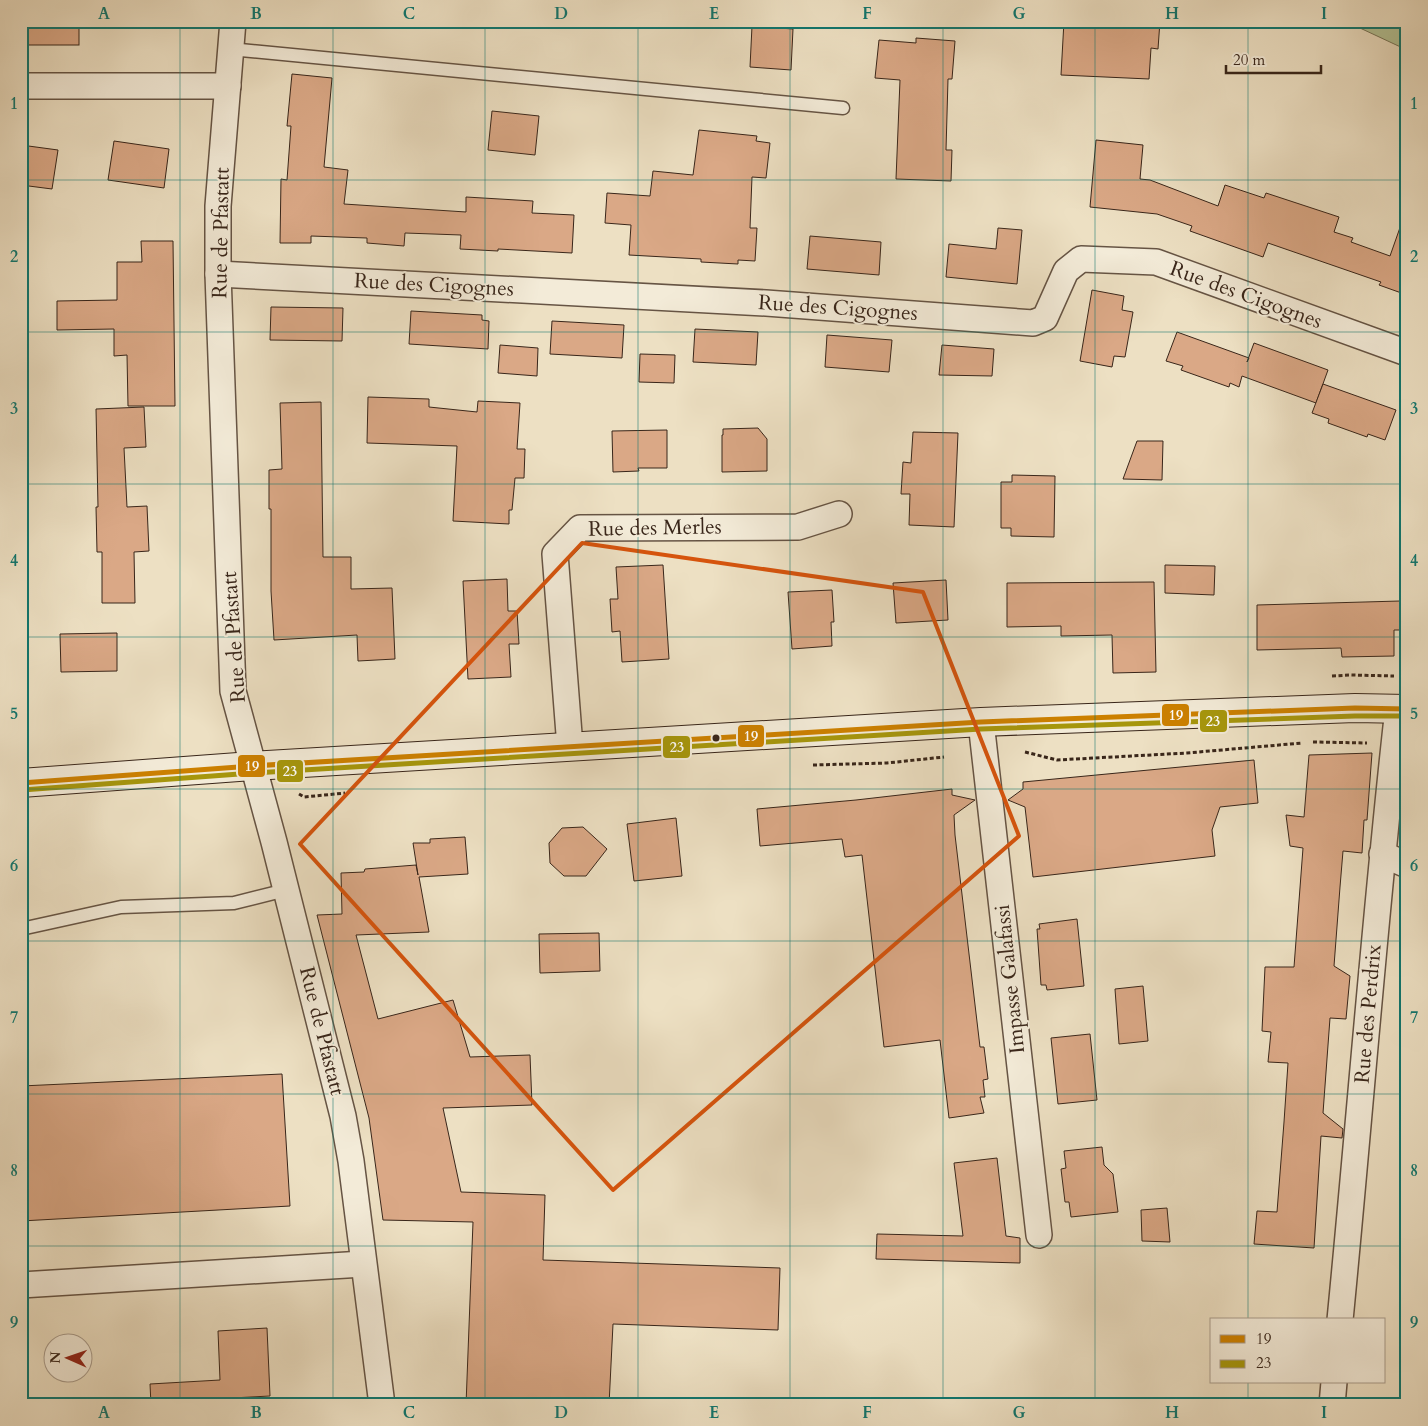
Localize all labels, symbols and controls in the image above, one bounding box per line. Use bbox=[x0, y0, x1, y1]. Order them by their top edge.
text: A bbox=[98, 3, 110, 25]
text: B bbox=[250, 3, 262, 25]
text: C bbox=[403, 3, 415, 25]
text: D bbox=[554, 3, 568, 25]
text: E bbox=[709, 3, 719, 25]
text: F bbox=[862, 3, 872, 25]
text: G bbox=[1012, 3, 1026, 25]
text: H bbox=[1165, 3, 1179, 25]
text: I bbox=[1321, 3, 1327, 25]
scale bar bbox=[1226, 42, 1320, 74]
text: 20 m bbox=[1233, 50, 1265, 70]
text: 1 bbox=[10, 93, 18, 115]
text: 1 bbox=[1410, 93, 1418, 115]
street label: Rue de Pfastatt bbox=[205, 167, 237, 299]
text: 2 bbox=[10, 246, 18, 268]
text: 2 bbox=[1410, 246, 1418, 268]
street label: Rue des Cigognes bbox=[1166, 254, 1326, 336]
street label: Rue des Cigognes bbox=[353, 266, 515, 304]
street label: Rue des Cigognes bbox=[757, 288, 919, 328]
text: 3 bbox=[10, 398, 18, 420]
text: 3 bbox=[1410, 398, 1418, 420]
street label: Rue des Merles bbox=[588, 512, 722, 544]
text: 4 bbox=[10, 550, 18, 572]
text: 4 bbox=[1410, 550, 1418, 572]
street label: Rue de Pfastatt bbox=[215, 570, 253, 704]
text: 5 bbox=[10, 703, 18, 725]
line badge: 19 bbox=[1161, 703, 1190, 727]
text: 5 bbox=[1410, 703, 1418, 725]
text: 19 bbox=[1169, 706, 1183, 725]
line badge: 23 bbox=[1199, 709, 1228, 733]
text: 23 bbox=[1206, 712, 1220, 731]
line badge: 19 bbox=[737, 724, 765, 748]
text: 19 bbox=[744, 727, 758, 746]
unlabelled marker bbox=[711, 733, 721, 743]
line badge: 23 bbox=[662, 735, 691, 759]
text: 23 bbox=[670, 738, 684, 757]
line badge: 19 bbox=[237, 754, 266, 778]
text: 19 bbox=[245, 757, 259, 776]
line badge: 23 bbox=[276, 759, 304, 783]
text: 23 bbox=[283, 762, 297, 781]
text: 6 bbox=[10, 855, 18, 877]
text: 6 bbox=[1410, 855, 1418, 877]
street label: Impasse Galafassi bbox=[988, 903, 1032, 1055]
street label: Rue des Perdrix bbox=[1347, 943, 1389, 1085]
street label: Rue de Pfastatt bbox=[292, 964, 352, 1099]
text: 7 bbox=[10, 1007, 18, 1029]
text: 7 bbox=[1410, 1007, 1418, 1029]
text: 8 bbox=[10, 1160, 18, 1182]
text: 8 bbox=[1410, 1160, 1418, 1182]
text: 9 bbox=[10, 1312, 18, 1334]
text: 9 bbox=[1410, 1312, 1418, 1334]
legend bbox=[1210, 1318, 1386, 1384]
text: 19 bbox=[1256, 1329, 1272, 1349]
north arrow bbox=[42, 1334, 92, 1384]
text: N bbox=[46, 1351, 65, 1364]
text: 23 bbox=[1256, 1353, 1271, 1373]
text: A bbox=[98, 1402, 110, 1424]
text: B bbox=[250, 1402, 262, 1424]
text: C bbox=[403, 1402, 415, 1424]
text: D bbox=[554, 1402, 568, 1424]
text: E bbox=[709, 1402, 719, 1424]
text: F bbox=[862, 1402, 872, 1424]
text: G bbox=[1012, 1402, 1026, 1424]
text: H bbox=[1165, 1402, 1179, 1424]
text: I bbox=[1321, 1402, 1327, 1424]

